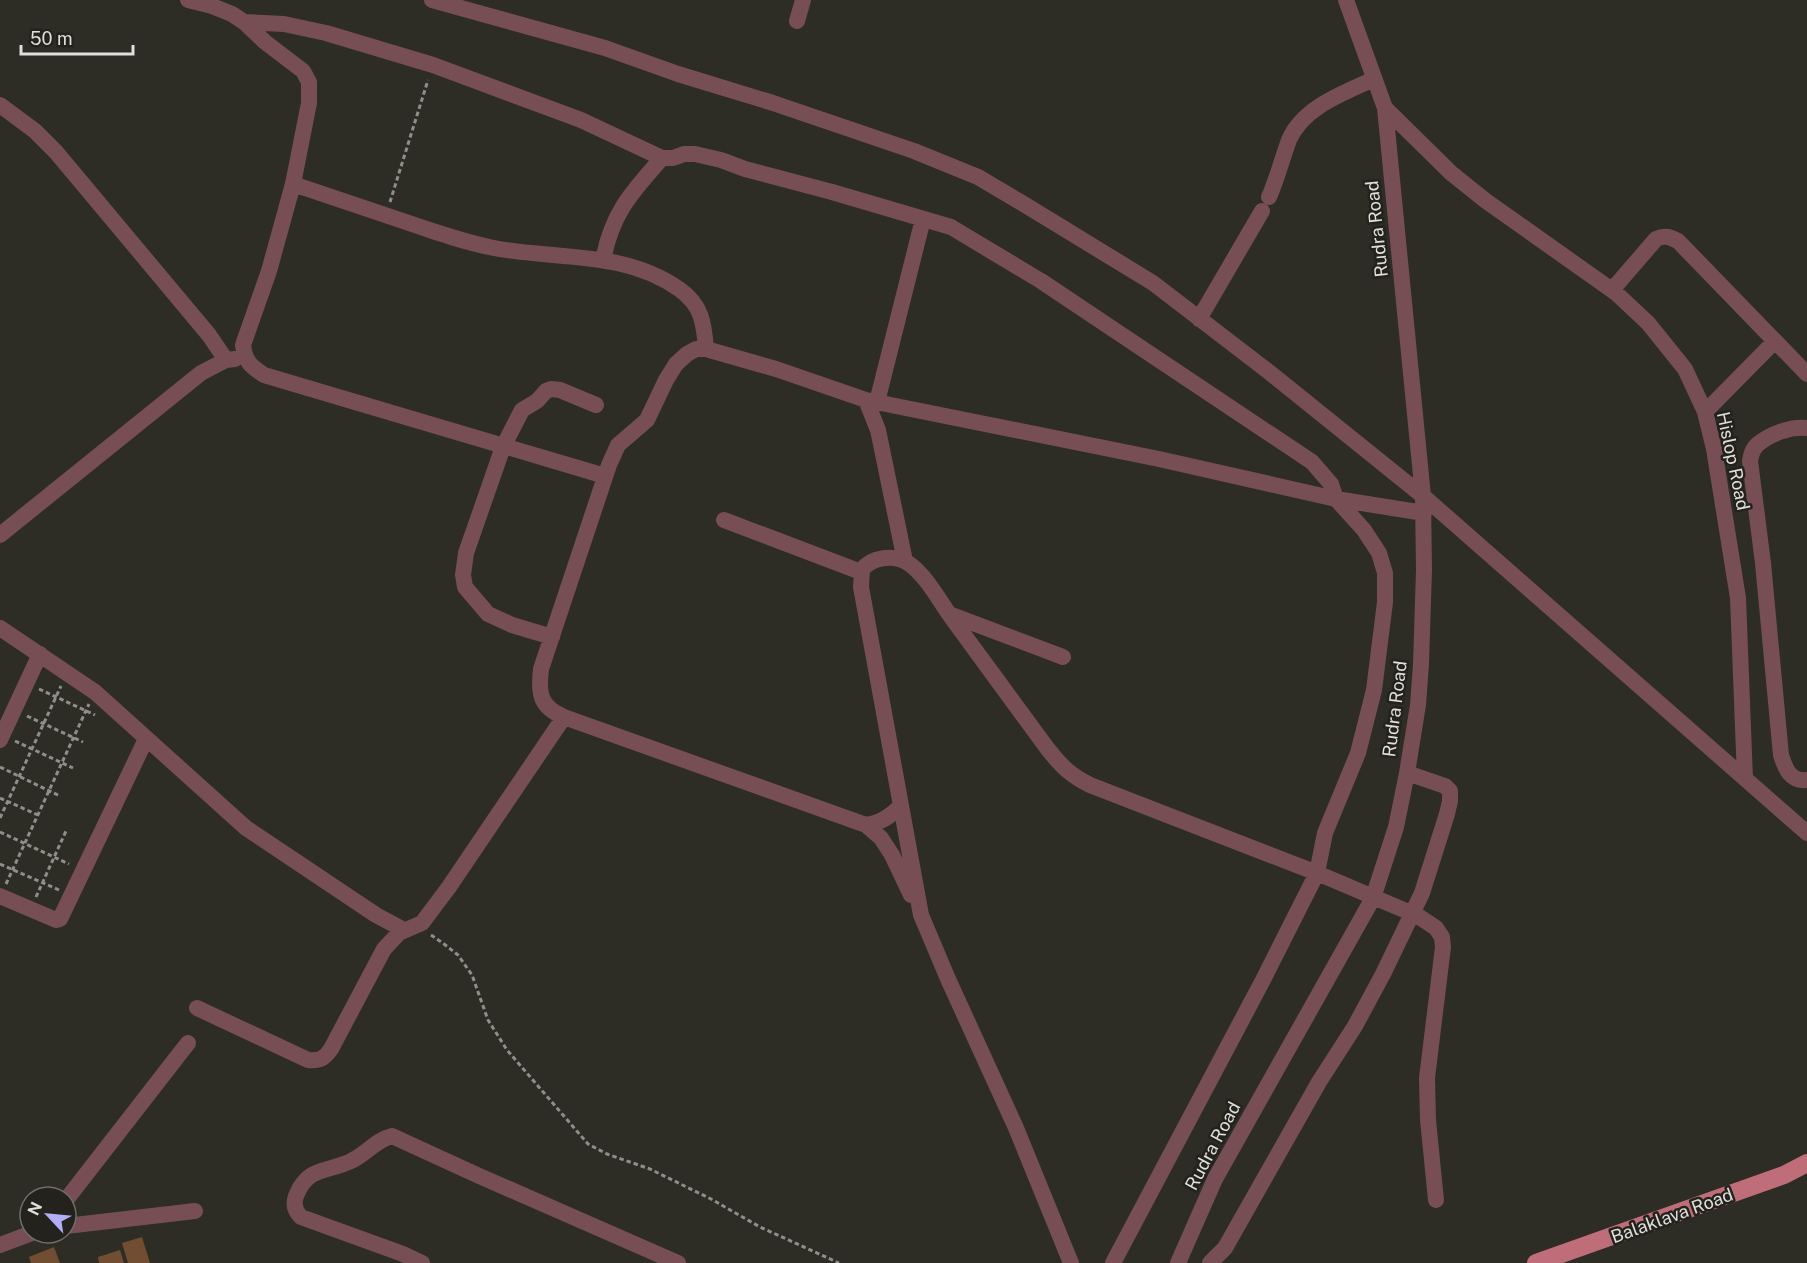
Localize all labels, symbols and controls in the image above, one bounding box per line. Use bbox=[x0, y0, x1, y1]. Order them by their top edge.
scale bar bbox=[21, 18, 134, 56]
text: 50 m bbox=[30, 28, 73, 49]
street label: Rudra Road bbox=[1361, 180, 1392, 278]
street label: Hislop Road bbox=[1713, 410, 1754, 512]
street label: Rudra Road bbox=[1378, 660, 1411, 758]
street label: Rudra Road bbox=[1181, 1098, 1245, 1194]
street label: Balaklava Road bbox=[1608, 1184, 1736, 1247]
north arrow bbox=[18, 1185, 78, 1245]
text: N bbox=[24, 1199, 46, 1218]

